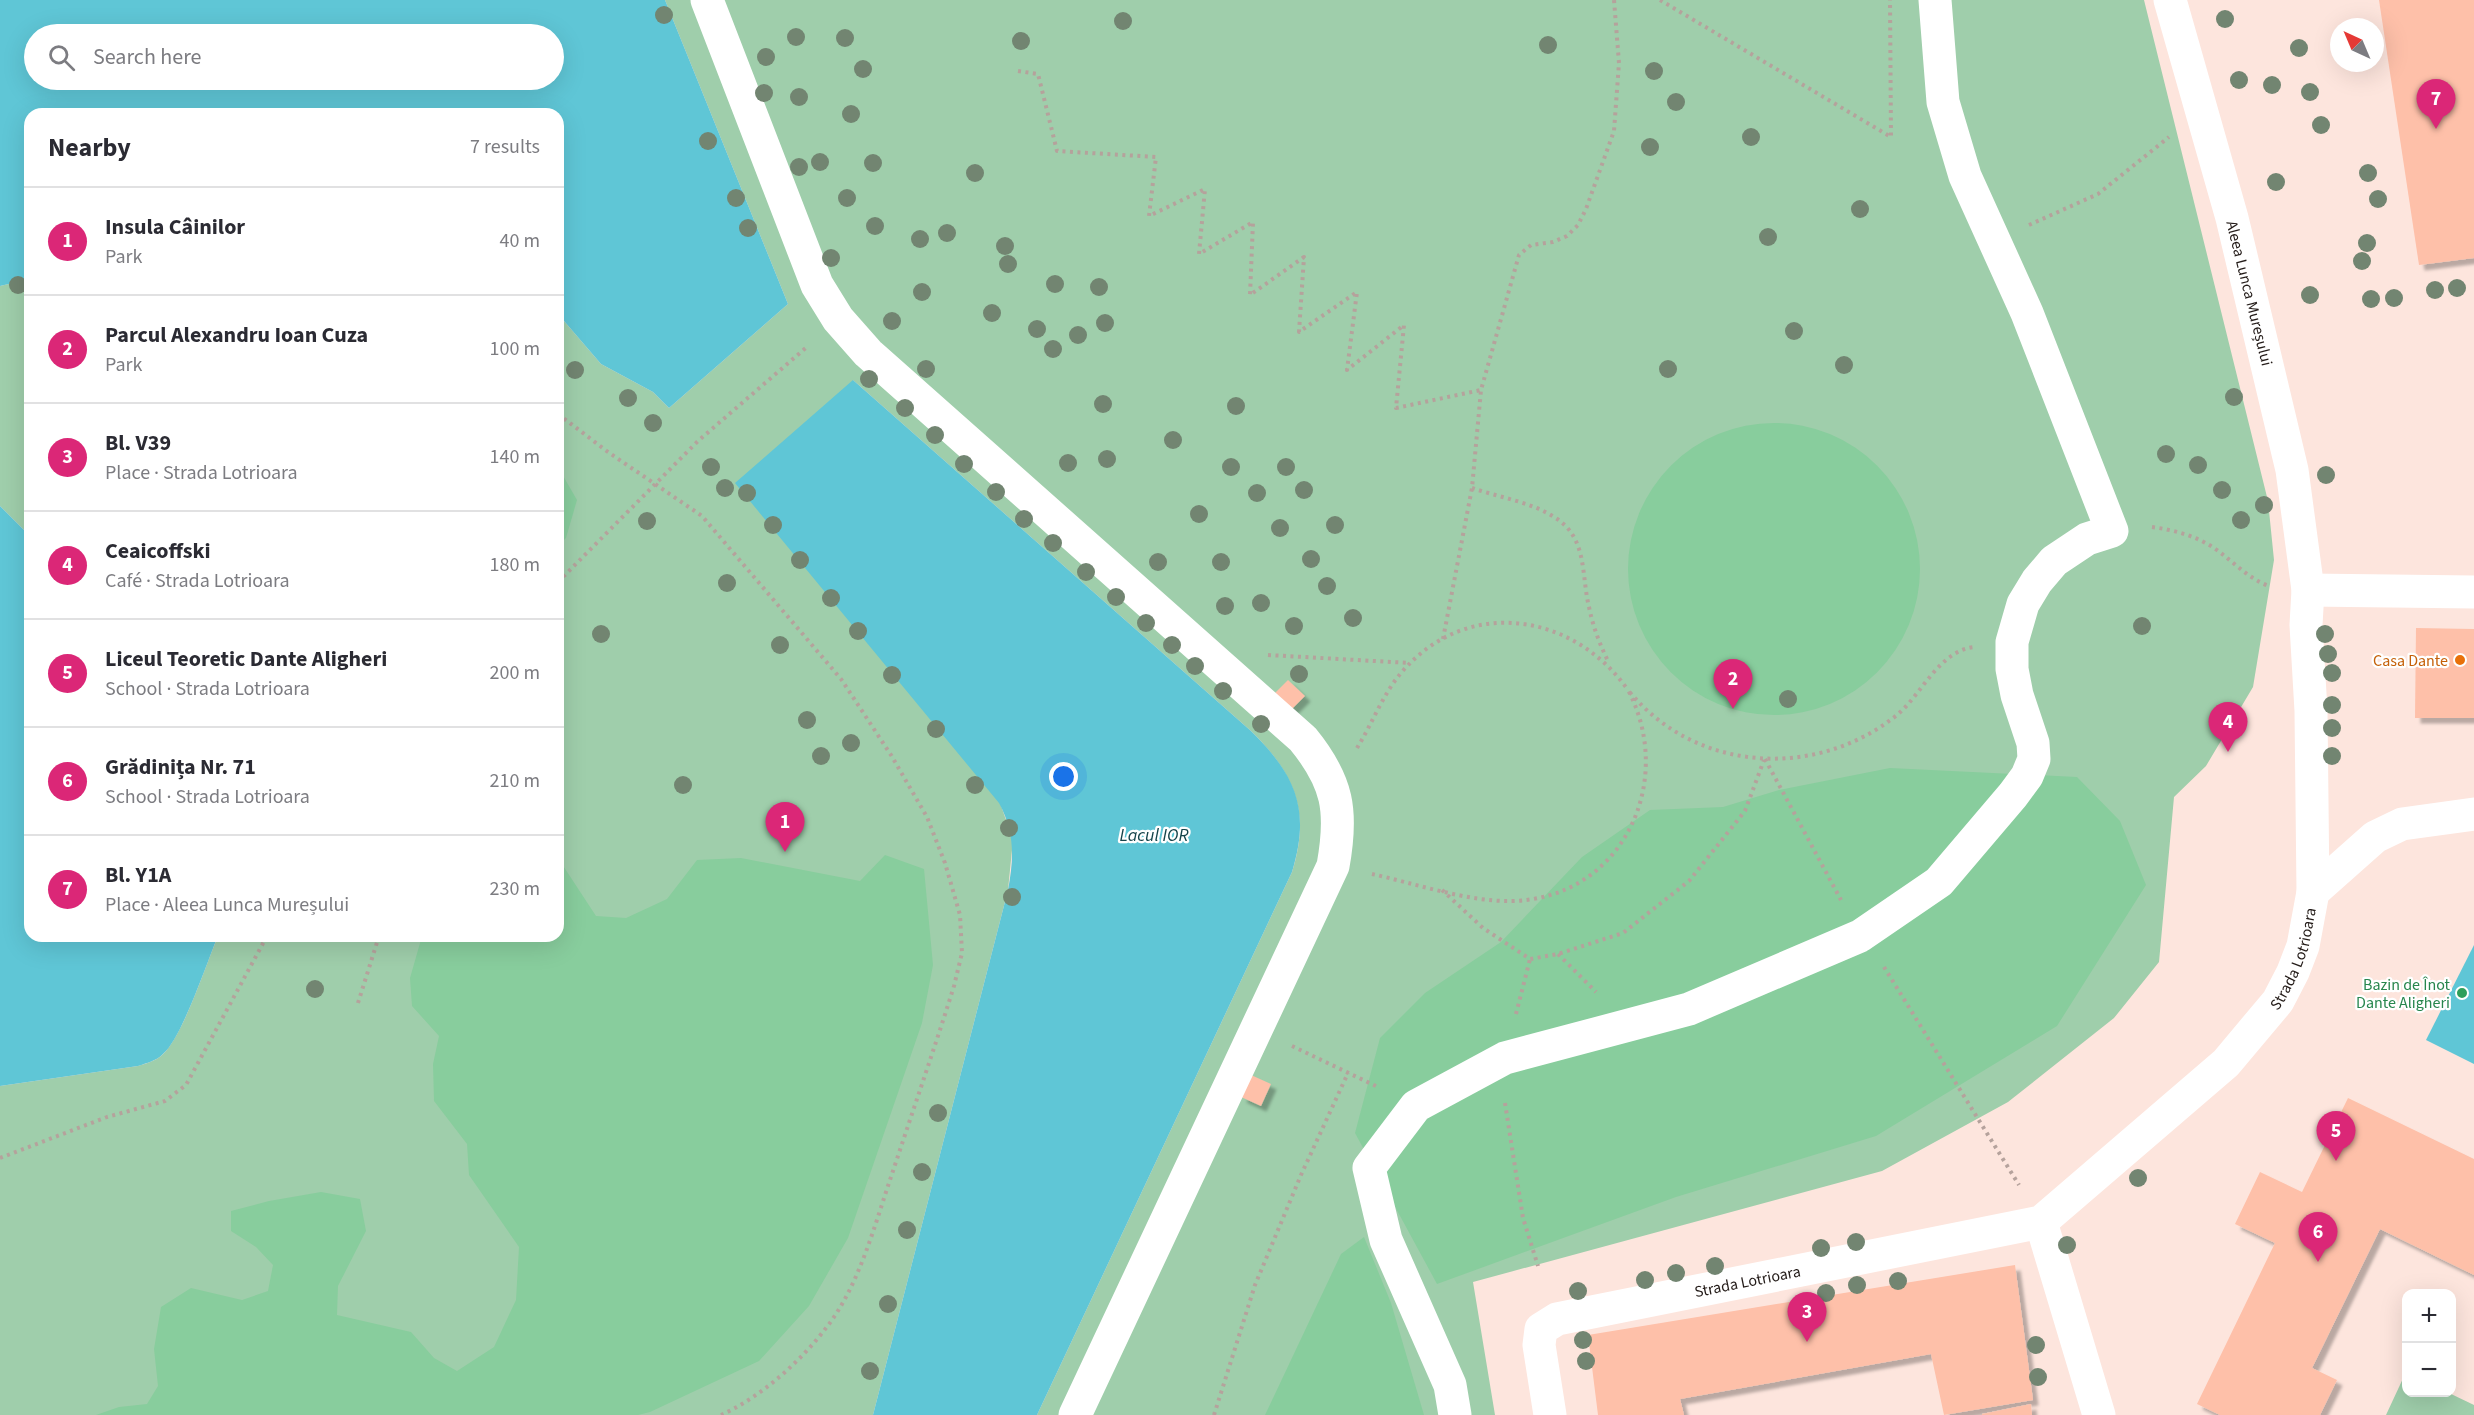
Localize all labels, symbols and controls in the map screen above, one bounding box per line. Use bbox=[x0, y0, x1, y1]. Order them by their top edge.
north arrow bbox=[2330, 18, 2384, 72]
search box bbox=[24, 24, 564, 90]
icon: search bbox=[45, 41, 78, 74]
text: Search here bbox=[93, 41, 201, 73]
pin: 7 bbox=[2416, 80, 2456, 129]
text: Nearby bbox=[48, 129, 131, 166]
text: 7 results bbox=[470, 133, 540, 161]
text: Insula Câinilor bbox=[105, 211, 245, 243]
street label: Aleea Lunca Mureșului bbox=[2220, 218, 2278, 368]
text: 1 bbox=[62, 227, 73, 255]
text: 40 m bbox=[500, 227, 540, 255]
text: Park bbox=[105, 243, 142, 271]
text: Parcul Alexandru Ioan Cuza bbox=[105, 319, 368, 351]
text: 2 bbox=[62, 335, 73, 363]
text: 100 m bbox=[490, 335, 540, 363]
text: Park bbox=[105, 351, 142, 379]
text: Bl. V39 bbox=[105, 427, 171, 459]
text: 3 bbox=[62, 443, 73, 471]
text: 140 m bbox=[490, 443, 540, 471]
text: Place · Strada Lotrioara bbox=[105, 459, 298, 487]
text: Ceaicoffski bbox=[105, 535, 211, 567]
text: 4 bbox=[62, 551, 73, 579]
text: 180 m bbox=[490, 551, 540, 579]
text: Café · Strada Lotrioara bbox=[105, 567, 290, 595]
text: Liceul Teoretic Dante Aligheri bbox=[105, 643, 387, 675]
place label: Casa Dante bbox=[2373, 650, 2448, 672]
marker: Casa Dante bbox=[2453, 653, 2467, 667]
text: 5 bbox=[62, 659, 73, 687]
text: 200 m bbox=[490, 659, 540, 687]
pin: 2 bbox=[1714, 660, 1752, 709]
text: School · Strada Lotrioara bbox=[105, 675, 310, 703]
pin: 4 bbox=[2208, 702, 2248, 752]
text: Grădinița Nr. 71 bbox=[105, 751, 256, 783]
your location bbox=[1049, 762, 1078, 791]
text: 6 bbox=[62, 767, 73, 795]
text: 210 m bbox=[490, 767, 540, 795]
text: School · Strada Lotrioara bbox=[105, 783, 310, 811]
pin: 1 bbox=[766, 802, 804, 852]
water label: Lacul IOR bbox=[1120, 823, 1188, 848]
text: Bl. Y1A bbox=[105, 859, 171, 891]
text: 7 bbox=[62, 875, 73, 903]
text: 230 m bbox=[490, 875, 540, 903]
text: Place · Aleea Lunca Mureșului bbox=[105, 891, 349, 919]
street label: Strada Lotrioara bbox=[2265, 906, 2322, 1015]
place label: Bazin de Înot Dante Aligheri bbox=[2356, 974, 2451, 1014]
marker: Bazin de Înot Dante Aligheri bbox=[2455, 986, 2469, 1000]
pin: 5 bbox=[2316, 1112, 2356, 1161]
pin: 6 bbox=[2298, 1212, 2338, 1262]
street label: Strada Lotrioara bbox=[1693, 1260, 1803, 1303]
map controls bbox=[2402, 1289, 2456, 1397]
button: + bbox=[2402, 1289, 2456, 1343]
pin: 3 bbox=[1788, 1292, 1826, 1342]
button: − bbox=[2402, 1343, 2456, 1397]

